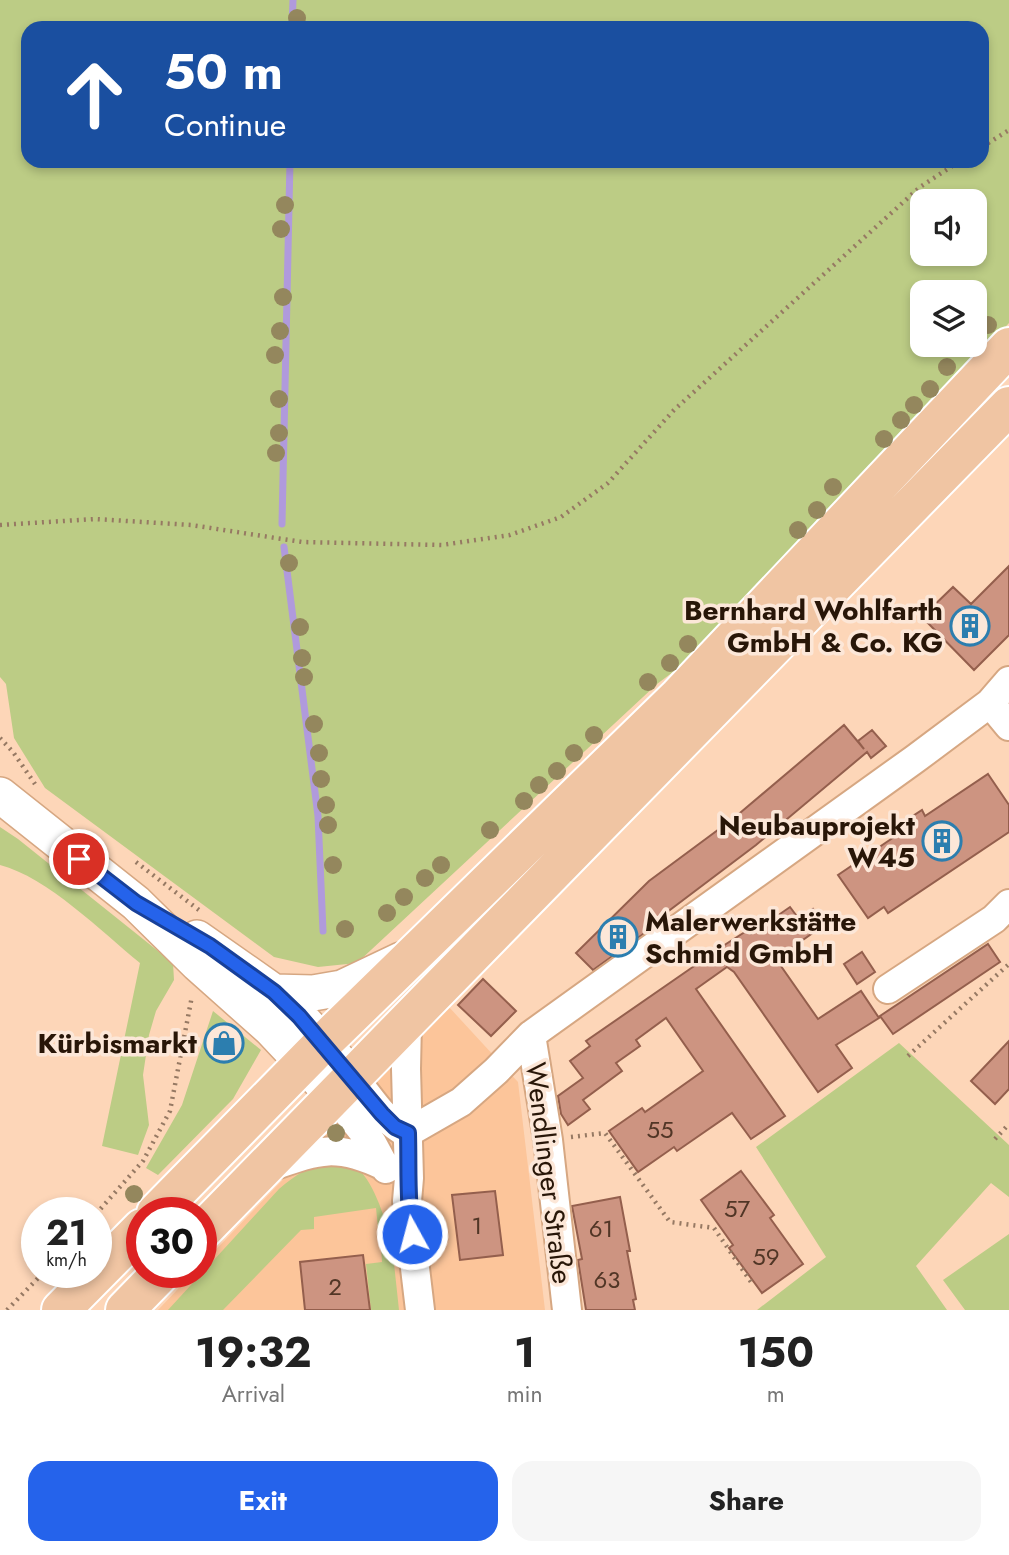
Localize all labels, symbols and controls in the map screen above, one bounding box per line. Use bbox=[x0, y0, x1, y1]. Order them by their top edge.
text: 50 m bbox=[164, 37, 283, 107]
icon: ahead bbox=[49, 49, 140, 140]
text: Continue bbox=[164, 102, 286, 148]
map controls bbox=[910, 189, 987, 357]
button: sound bbox=[910, 189, 987, 266]
button: layers bbox=[910, 280, 987, 357]
place label: Bernhard Wohlfarth GmbH & Co. KG bbox=[684, 590, 943, 663]
building icon: Bernhard Wohlfarth GmbH & Co. KG bbox=[949, 605, 991, 647]
place label: Neubauprojekt W45 bbox=[719, 805, 915, 878]
building icon: Neubauprojekt W45 bbox=[921, 820, 963, 862]
pin bbox=[49, 829, 109, 889]
icon: arrive bbox=[60, 840, 98, 878]
place label: Malerwerkstätte Schmid GmbH bbox=[645, 901, 856, 974]
building icon: Malerwerkstätte Schmid GmbH bbox=[597, 916, 639, 958]
shop icon: Kürbismarkt bbox=[203, 1022, 245, 1064]
place label: Kürbismarkt bbox=[37, 1023, 197, 1064]
street label: Wendlinger Straße bbox=[515, 1060, 583, 1286]
house number: 55 bbox=[646, 1112, 674, 1147]
house number: 57 bbox=[724, 1191, 750, 1226]
speed limit sign: 30 bbox=[126, 1197, 217, 1288]
position arrow bbox=[375, 1197, 449, 1271]
text: 21 bbox=[46, 1208, 87, 1258]
house number: 1 bbox=[472, 1208, 482, 1243]
house number: 61 bbox=[589, 1211, 613, 1246]
house number: 59 bbox=[752, 1239, 780, 1274]
text: km/h bbox=[46, 1247, 87, 1273]
house number: 63 bbox=[594, 1262, 620, 1297]
house number: 2 bbox=[328, 1269, 342, 1304]
text: 19:32 bbox=[195, 1322, 312, 1383]
text: 1 bbox=[514, 1322, 535, 1383]
text: 150 bbox=[738, 1322, 814, 1383]
text: Arrival bbox=[222, 1377, 285, 1411]
text: min bbox=[507, 1377, 543, 1411]
text: m bbox=[767, 1377, 785, 1411]
button: Exit bbox=[28, 1461, 498, 1541]
button: Share bbox=[512, 1461, 981, 1541]

